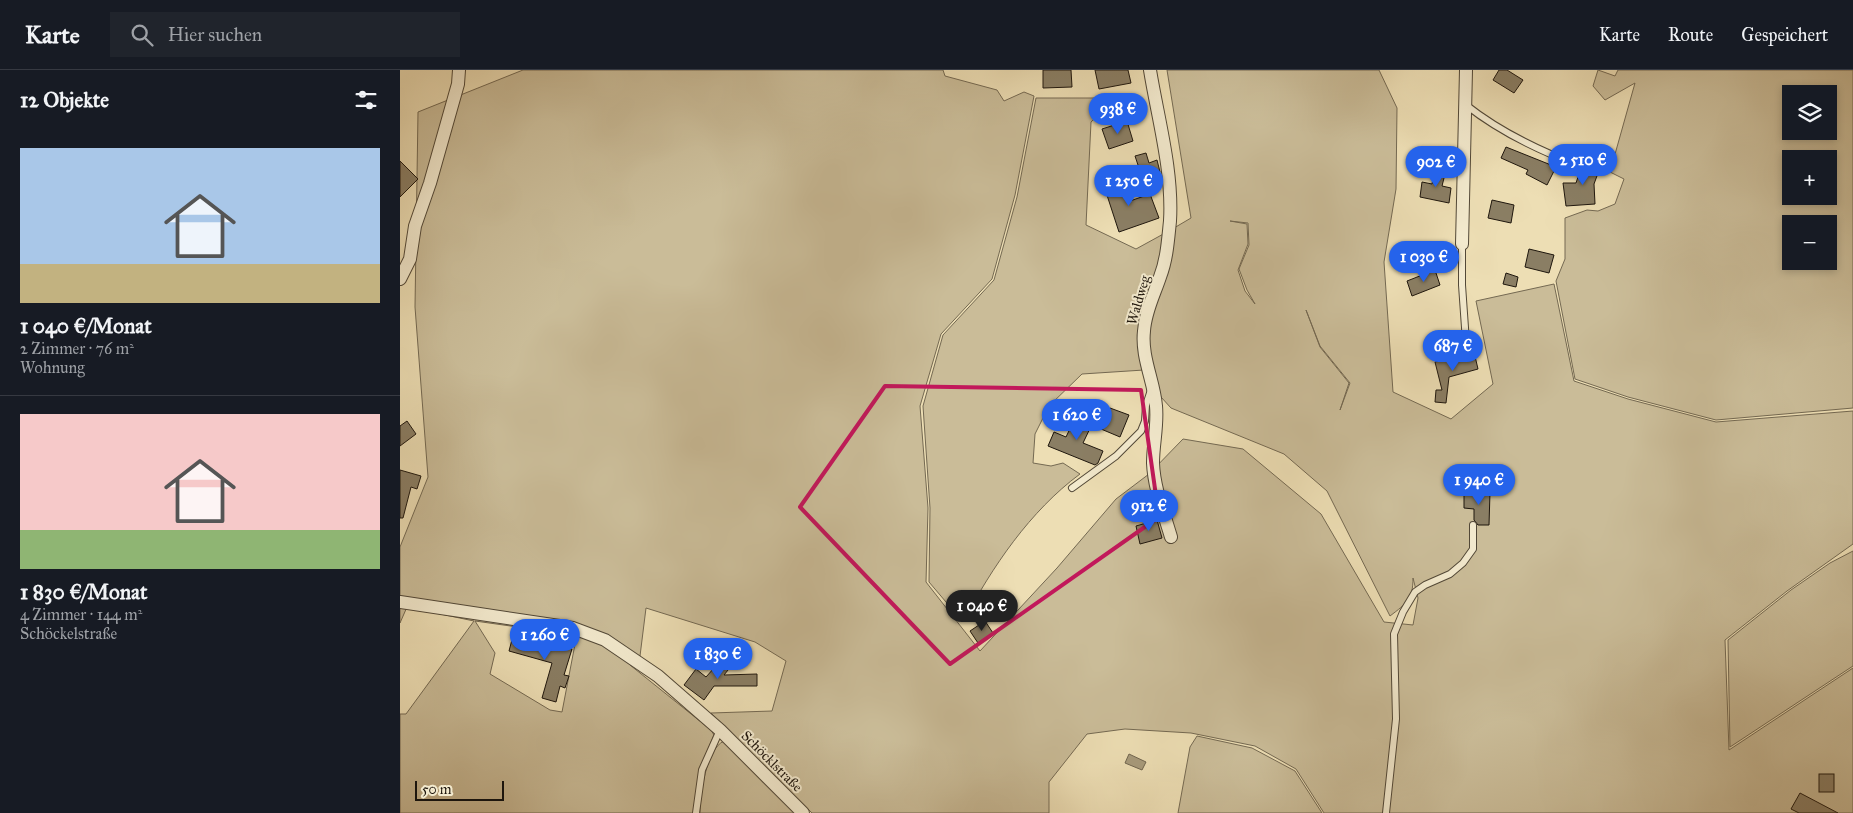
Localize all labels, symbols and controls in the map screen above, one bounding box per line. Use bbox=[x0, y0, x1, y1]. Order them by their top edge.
search box bbox=[110, 12, 460, 57]
text: Karte bbox=[25, 20, 80, 50]
icon: search bbox=[128, 21, 156, 49]
text: Hier suchen bbox=[168, 23, 262, 46]
text: Karte bbox=[1599, 24, 1640, 46]
text: Route bbox=[1668, 24, 1713, 46]
text: Gespeichert bbox=[1741, 24, 1828, 46]
map controls bbox=[1782, 85, 1837, 270]
button: layers bbox=[1782, 85, 1837, 140]
icon: filters bbox=[352, 86, 380, 114]
text: 12 Objekte bbox=[20, 87, 109, 113]
pin: 938 € bbox=[1083, 92, 1153, 135]
text: 938 € bbox=[1100, 99, 1136, 118]
pin: 2 510 € bbox=[1537, 144, 1629, 186]
pin: 902 € bbox=[1401, 146, 1471, 188]
text: 2 510 € bbox=[1559, 150, 1607, 169]
button: + bbox=[1782, 150, 1837, 205]
text: 902 € bbox=[1417, 152, 1455, 171]
pin: 1 250 € bbox=[1083, 164, 1175, 207]
text: 1 250 € bbox=[1105, 171, 1153, 190]
icon: home bbox=[155, 181, 245, 271]
button: − bbox=[1782, 215, 1837, 270]
pin: 1 030 € bbox=[1378, 240, 1470, 283]
text: 1 030 € bbox=[1400, 247, 1448, 266]
street label: Waldweg bbox=[1123, 273, 1154, 327]
text: 1 040 €/Monat bbox=[20, 313, 152, 339]
pin: 687 € bbox=[1418, 330, 1488, 372]
text: 687 € bbox=[1434, 336, 1472, 355]
text: 2 Zimmer · 76 m² bbox=[20, 339, 134, 358]
text: Wohnung bbox=[20, 358, 85, 377]
pin: 1 620 € bbox=[1031, 398, 1123, 441]
text: 1 620 € bbox=[1053, 405, 1101, 424]
icon: home bbox=[155, 446, 245, 536]
pin: 1 940 € bbox=[1433, 464, 1525, 506]
text: 1 940 € bbox=[1454, 470, 1504, 489]
pin: 912 € bbox=[1114, 490, 1184, 532]
text: 912 € bbox=[1131, 496, 1167, 515]
text: 1 830 €/Monat bbox=[20, 579, 147, 605]
pin: 1 040 € bbox=[936, 590, 1028, 632]
text: 1 040 € bbox=[957, 596, 1007, 615]
text: 4 Zimmer · 144 m² bbox=[20, 605, 142, 624]
pin: 1 260 € bbox=[499, 618, 591, 661]
text: Schöckelstraße bbox=[20, 624, 117, 643]
text: 1 260 € bbox=[521, 625, 569, 644]
pin: 1 830 € bbox=[672, 638, 764, 680]
text: 1 830 € bbox=[694, 644, 742, 663]
street label: Schöcklstraße bbox=[738, 727, 806, 796]
scale bar bbox=[415, 778, 504, 801]
text: 50 m bbox=[422, 781, 451, 798]

